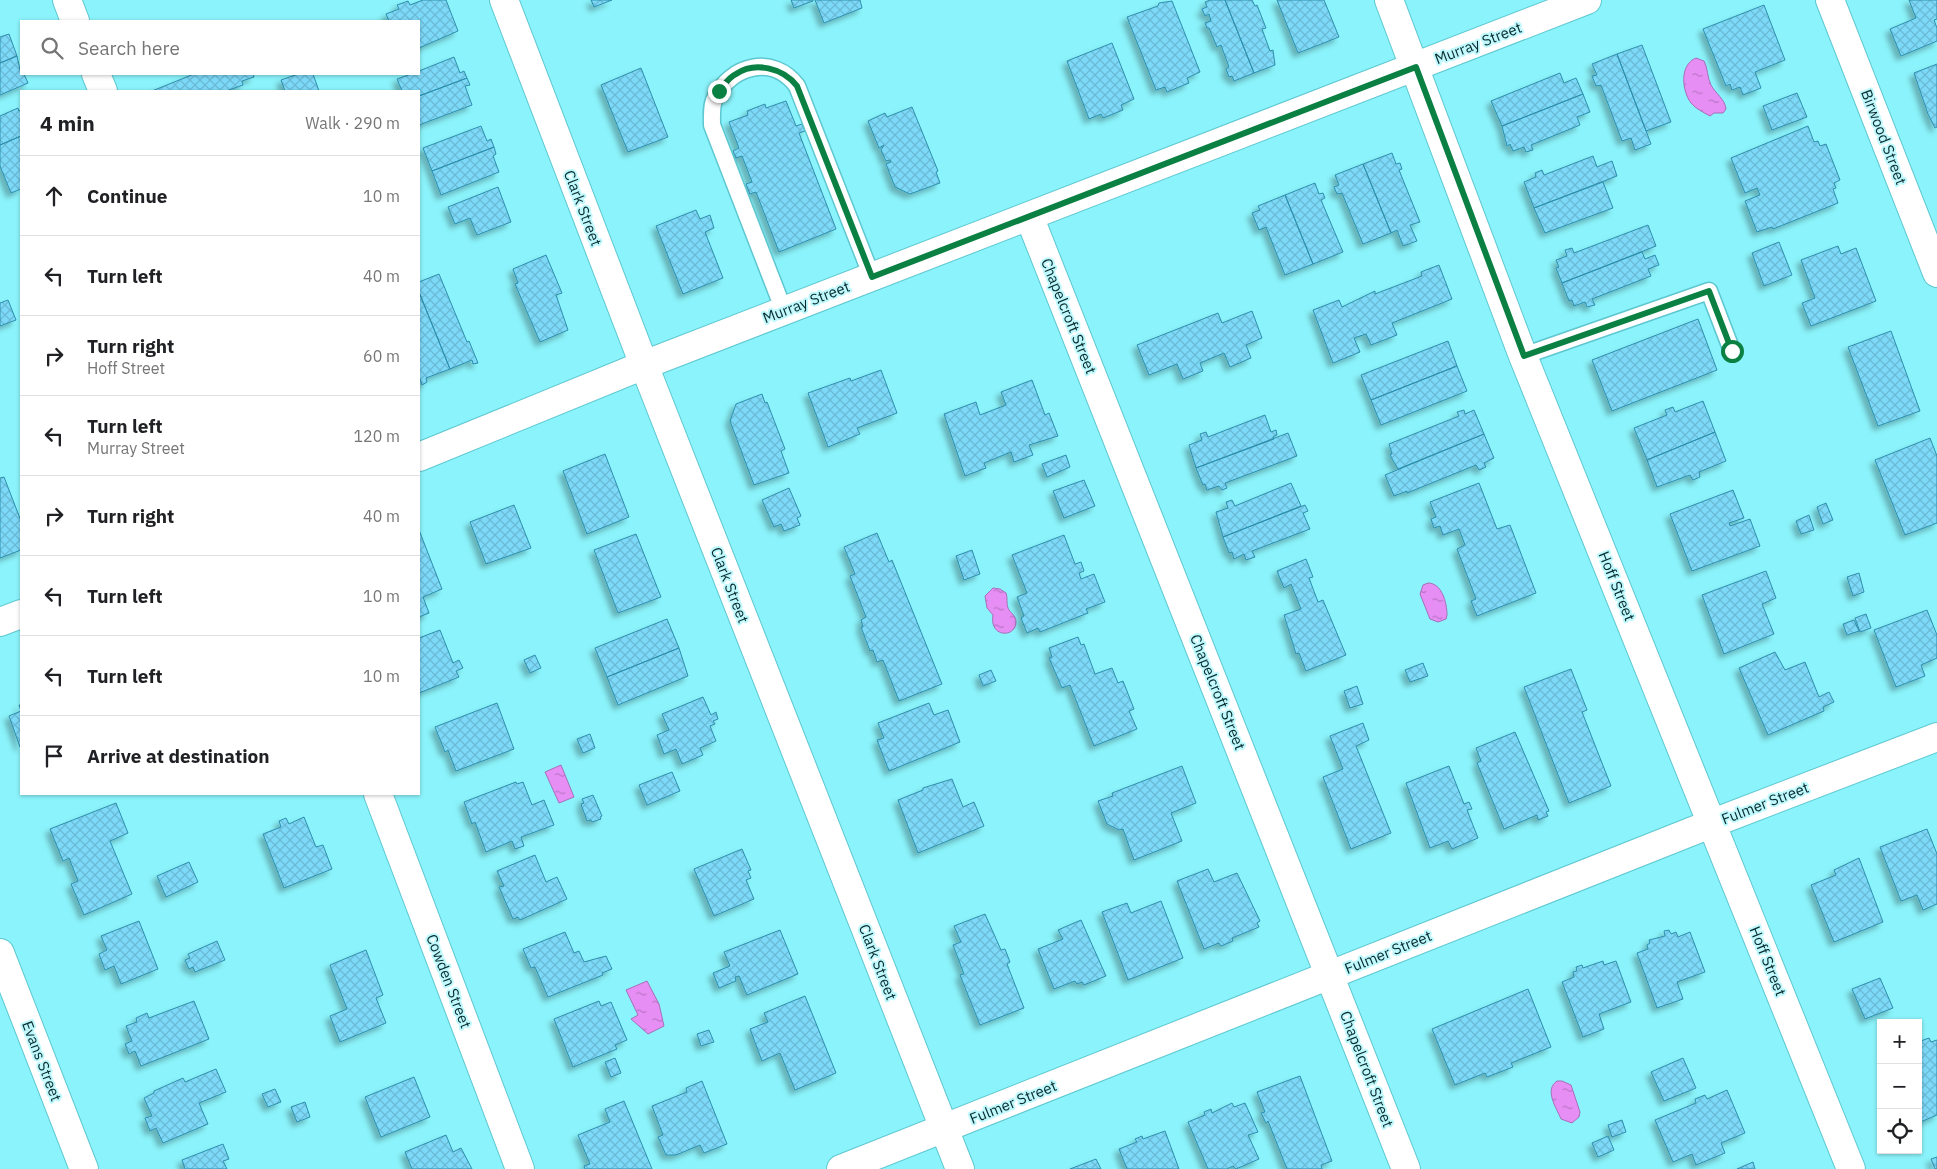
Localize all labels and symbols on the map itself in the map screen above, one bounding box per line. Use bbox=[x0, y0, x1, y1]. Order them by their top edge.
street label: Murray Street bbox=[1432, 18, 1524, 68]
route end bbox=[708, 80, 731, 103]
street label: Birwood Street bbox=[1857, 87, 1911, 187]
street label: Clark Street bbox=[560, 167, 606, 249]
street label: Chapelcroft Street bbox=[1037, 255, 1101, 377]
street label: Murray Street bbox=[760, 277, 852, 327]
route start bbox=[1721, 340, 1744, 363]
street label: Clark Street bbox=[707, 544, 753, 626]
street label: Hoff Street bbox=[1594, 548, 1640, 624]
street label: Chapelcroft Street bbox=[1186, 631, 1250, 753]
street label: Fulmer Street bbox=[1719, 778, 1811, 828]
street label: Clark Street bbox=[855, 921, 901, 1003]
street label: Hoff Street bbox=[1745, 923, 1791, 999]
street label: Fulmer Street bbox=[1342, 926, 1434, 978]
street label: Cowden Street bbox=[422, 931, 476, 1031]
street label: Chapelcroft Street bbox=[1336, 1008, 1398, 1130]
street label: Evans Street bbox=[18, 1018, 66, 1104]
street label: Fulmer Street bbox=[967, 1076, 1059, 1128]

